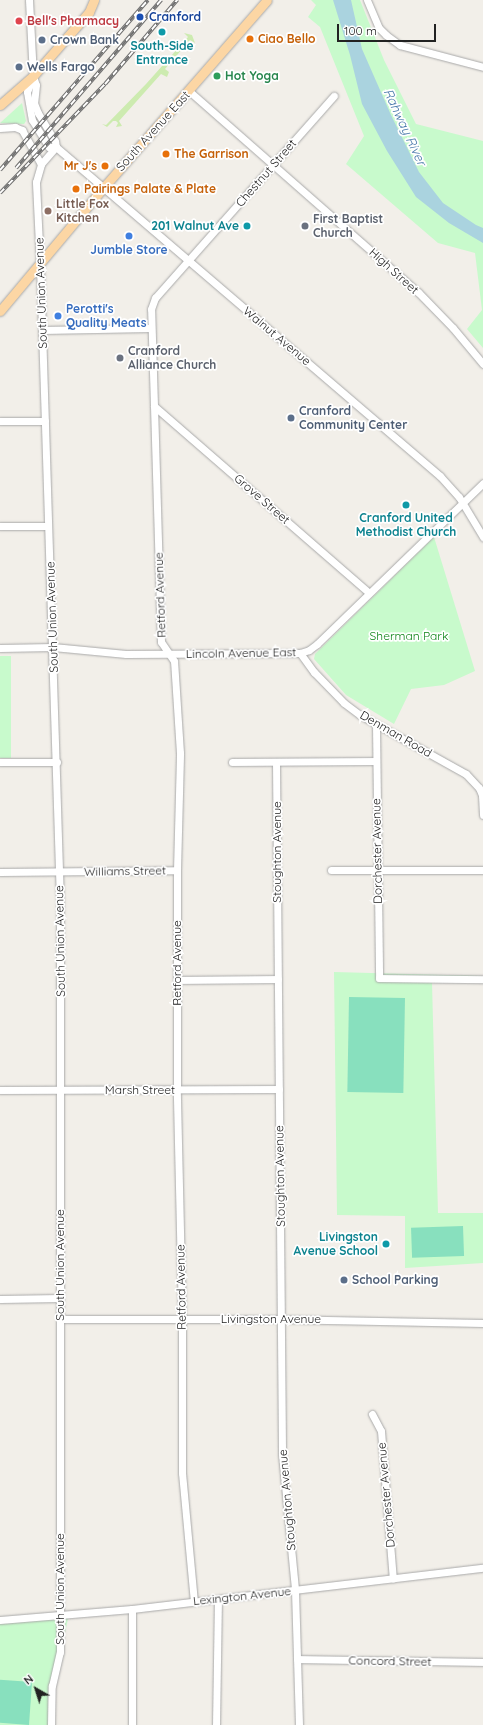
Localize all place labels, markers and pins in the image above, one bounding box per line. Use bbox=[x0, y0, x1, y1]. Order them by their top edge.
place label: Cranford bbox=[149, 10, 201, 24]
marker: Cranford bbox=[134, 11, 146, 23]
place label: Bell's Pharmacy bbox=[27, 14, 119, 28]
marker: Bell's Pharmacy bbox=[14, 16, 24, 26]
marker: South-Side Entrance bbox=[157, 27, 167, 37]
place label: Ciao Bello bbox=[258, 32, 316, 46]
place label: Crown Bank bbox=[50, 33, 119, 47]
marker: Ciao Bello bbox=[245, 34, 255, 44]
marker: Crown Bank bbox=[37, 35, 47, 45]
place label: South-Side Entrance bbox=[131, 39, 193, 67]
place label: Wells Fargo bbox=[27, 60, 95, 74]
marker: Wells Fargo bbox=[14, 62, 24, 72]
place label: Hot Yoga bbox=[225, 69, 279, 83]
marker: Hot Yoga bbox=[212, 71, 222, 81]
place label: The Garrison bbox=[174, 147, 249, 161]
marker: The Garrison bbox=[161, 149, 171, 159]
place label: Mr J's bbox=[64, 159, 97, 173]
marker: Mr J's bbox=[100, 161, 110, 171]
place label: Pairings Palate & Plate bbox=[84, 182, 216, 196]
marker: Pairings Palate & Plate bbox=[71, 184, 81, 194]
place label: Little Fox Kitchen bbox=[56, 197, 109, 225]
marker: Little Fox Kitchen bbox=[43, 206, 53, 216]
place label: First Baptist Church bbox=[313, 212, 383, 240]
place label: 201 Walnut Ave bbox=[151, 219, 239, 233]
marker: 201 Walnut Ave bbox=[242, 221, 252, 231]
marker: First Baptist Church bbox=[300, 221, 310, 231]
marker: Jumble Store bbox=[124, 231, 134, 241]
place label: Jumble Store bbox=[90, 243, 168, 257]
place label: Perotti's Quality Meats bbox=[66, 302, 146, 330]
marker: Perotti's Quality Meats bbox=[53, 311, 63, 321]
place label: Cranford Alliance Church bbox=[128, 344, 216, 372]
marker: Cranford Alliance Church bbox=[115, 353, 125, 363]
place label: Cranford Community Center bbox=[299, 404, 407, 432]
marker: Cranford Community Center bbox=[286, 413, 296, 423]
marker: Cranford United Methodist Church bbox=[401, 500, 411, 510]
place label: Cranford United Methodist Church bbox=[356, 511, 456, 539]
place label: Livingston Avenue School bbox=[294, 1230, 378, 1258]
marker: Livingston Avenue School bbox=[381, 1239, 391, 1249]
place label: School Parking bbox=[352, 1273, 438, 1287]
marker: School Parking bbox=[339, 1275, 349, 1285]

